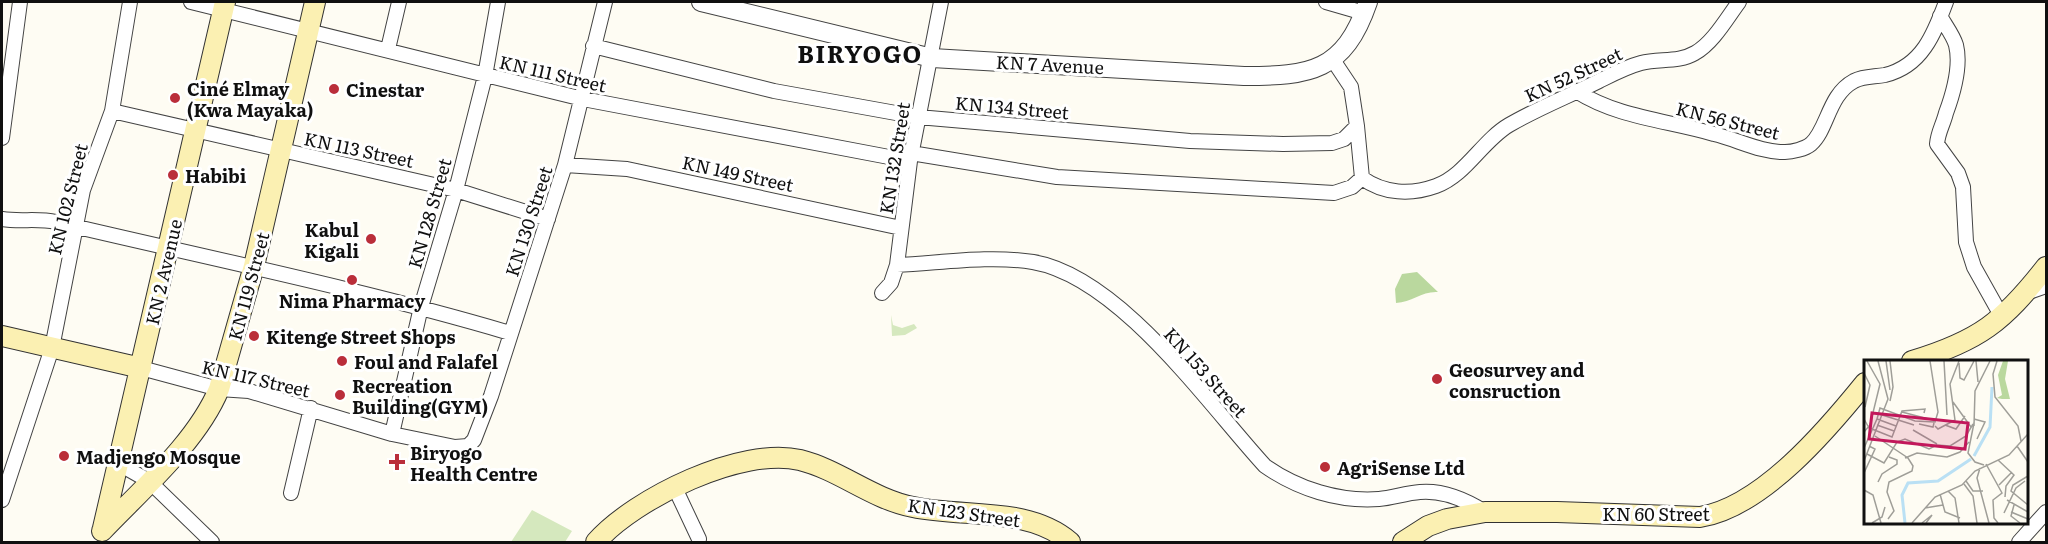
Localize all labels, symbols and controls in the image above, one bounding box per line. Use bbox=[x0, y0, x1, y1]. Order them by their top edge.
district label: BIRYOGO bbox=[797, 35, 923, 70]
street label: KN 52 Street bbox=[1520, 39, 1627, 109]
street label: KN 111 Street bbox=[497, 48, 610, 99]
street label: KN 7 Avenue bbox=[995, 48, 1105, 80]
place label: Ciné Elmay (Kwa Mayaka) bbox=[187, 75, 313, 123]
place label: Cinestar bbox=[346, 76, 425, 103]
marker: Cinestar bbox=[327, 82, 341, 96]
street label: KN 134 Street bbox=[954, 89, 1071, 125]
marker: Ciné Elmay (Kwa Mayaka) bbox=[168, 91, 182, 105]
street label: KN 56 Street bbox=[1673, 94, 1783, 146]
street label: KN 132 Street bbox=[872, 99, 916, 216]
street label: KN 113 Street bbox=[302, 124, 417, 174]
street label: KN 102 Street bbox=[40, 140, 94, 258]
street label: KN 149 Street bbox=[680, 148, 797, 198]
street label: KN 128 Street bbox=[400, 154, 458, 271]
place label: Habibi bbox=[185, 162, 247, 189]
street label: KN 130 Street bbox=[497, 162, 559, 280]
marker: Habibi bbox=[166, 168, 180, 182]
street label: KN 2 Avenue bbox=[138, 216, 188, 328]
place label: Kabul Kigali bbox=[304, 216, 359, 264]
street label: KN 119 Street bbox=[221, 228, 276, 343]
marker: Kabul Kigali bbox=[364, 232, 378, 246]
marker: Nima Pharmacy bbox=[345, 273, 359, 287]
place label: Nima Pharmacy bbox=[279, 287, 425, 314]
street label: KN 153 Street bbox=[1158, 321, 1254, 424]
place label: Kitenge Street Shops bbox=[266, 323, 456, 350]
marker: Kitenge Street Shops bbox=[247, 329, 261, 343]
place label: Foul and Falafel bbox=[354, 348, 499, 375]
street label: KN 117 Street bbox=[199, 352, 314, 404]
marker: Foul and Falafel bbox=[335, 354, 349, 368]
place label: Geosurvey and consruction bbox=[1449, 356, 1585, 404]
inset map bbox=[1864, 360, 2027, 523]
place label: Recreation Building(GYM) bbox=[352, 372, 488, 420]
marker: Geosurvey and consruction bbox=[1430, 372, 1444, 386]
marker: Recreation Building(GYM) bbox=[333, 388, 347, 402]
place label: Biryogo Health Centre bbox=[410, 439, 538, 487]
place label: Madjengo Mosque bbox=[76, 443, 241, 470]
marker: Madjengo Mosque bbox=[57, 449, 71, 463]
marker: Biryogo Health Centre bbox=[388, 453, 406, 471]
place label: AgriSense Ltd bbox=[1337, 454, 1465, 481]
marker: AgriSense Ltd bbox=[1318, 460, 1332, 474]
street label: KN 123 Street bbox=[906, 491, 1023, 533]
street label: KN 60 Street bbox=[1602, 500, 1710, 527]

